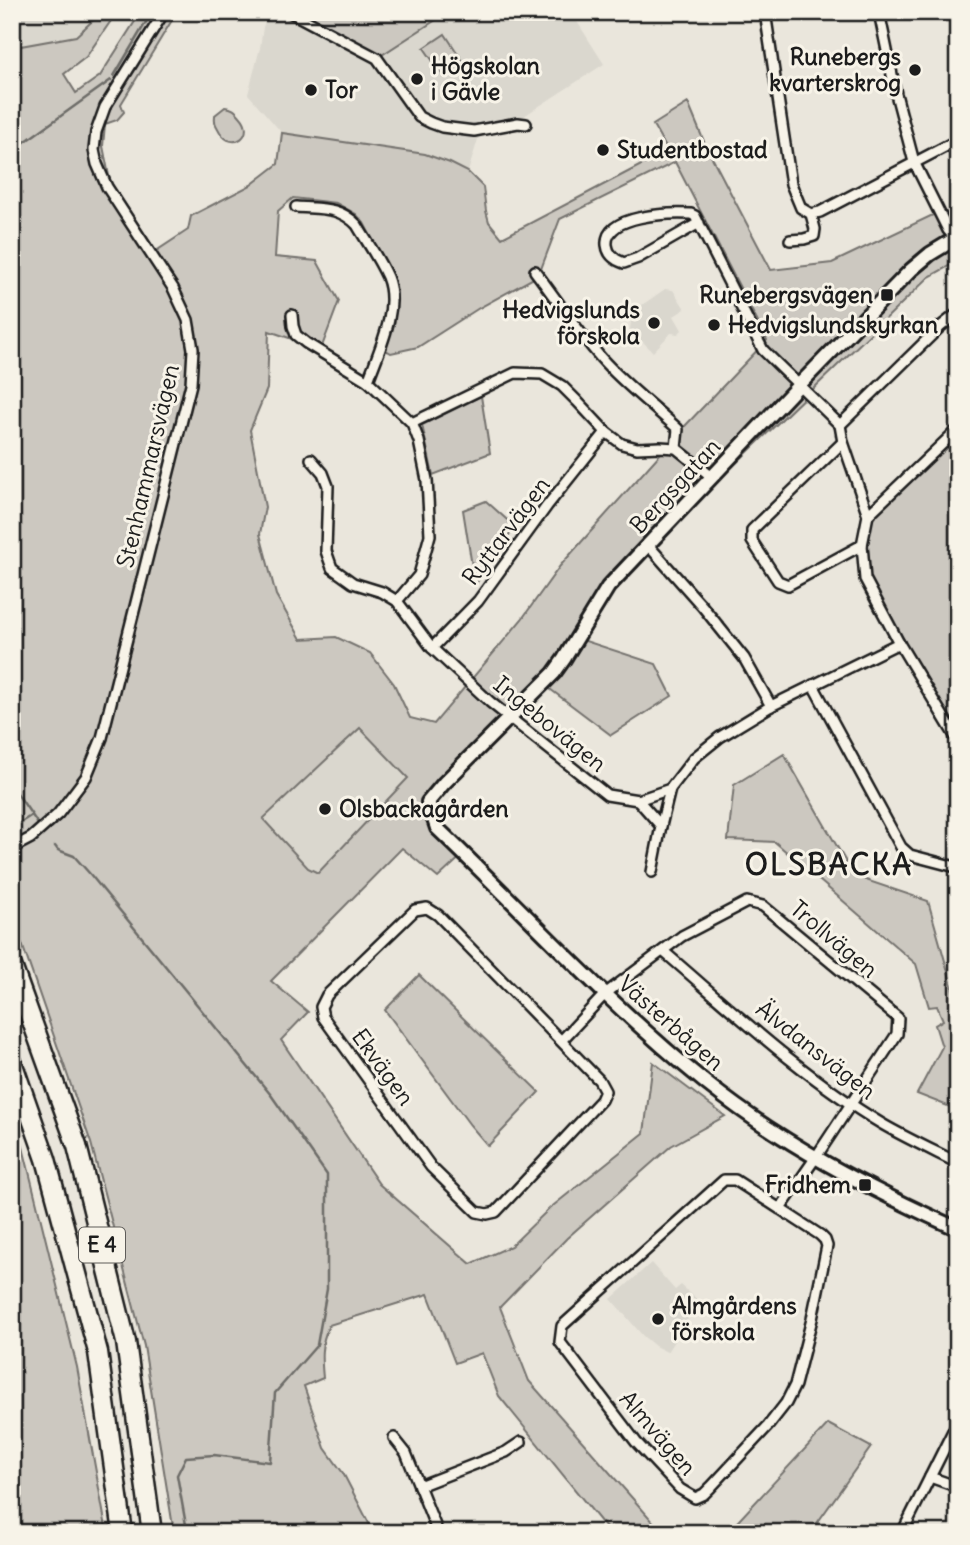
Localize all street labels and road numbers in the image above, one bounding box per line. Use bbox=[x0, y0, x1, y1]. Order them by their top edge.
street label: Stenhammarsvägen bbox=[110, 361, 185, 570]
street label: Bergsgatan bbox=[623, 432, 726, 539]
street label: Ryttarvägen bbox=[455, 471, 556, 591]
street label: Ingebovägen bbox=[488, 669, 613, 778]
street label: Trollvägen bbox=[785, 894, 884, 984]
street label: Västerbågen bbox=[613, 969, 730, 1076]
street label: Älvdansvägen bbox=[751, 994, 882, 1105]
street label: Ekvägen bbox=[346, 1023, 421, 1111]
road number: E 4 bbox=[79, 1228, 125, 1262]
street label: Almvägen bbox=[614, 1384, 703, 1481]

